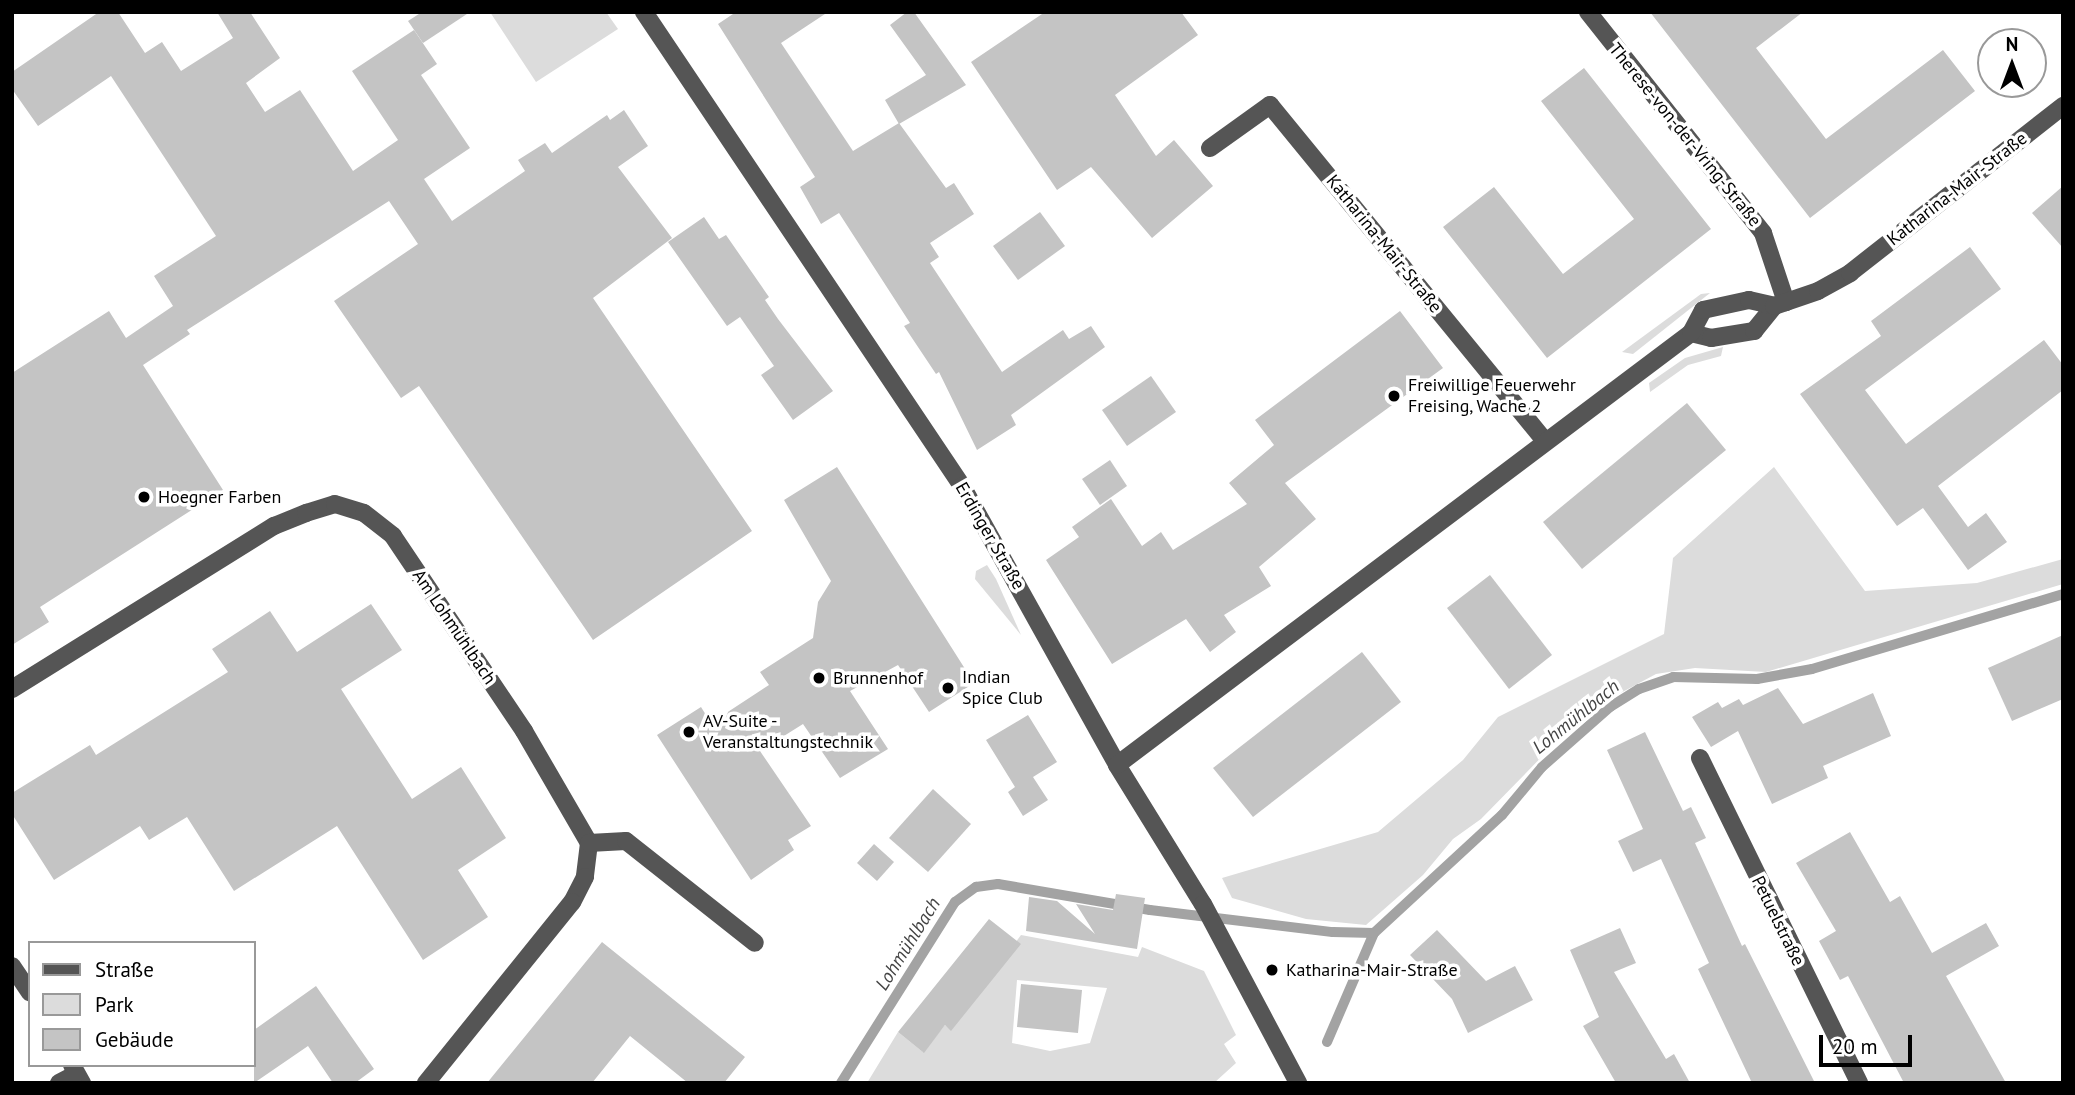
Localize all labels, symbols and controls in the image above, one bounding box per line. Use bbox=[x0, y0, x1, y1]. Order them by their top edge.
north arrow bbox=[1977, 28, 2047, 98]
text: N bbox=[2006, 32, 2018, 56]
street label: Therese-von-der-Vring-Straße bbox=[1604, 39, 1766, 231]
street label: Katharina-Mair-Straße bbox=[1883, 128, 2031, 250]
street label: Katharina-Mair-Straße bbox=[1322, 171, 1446, 317]
place label: Freiwillige Feuerwehr Freising, Wache 2 bbox=[1408, 375, 1576, 418]
marker: Freiwillige Feuerwehr Freising, Wache 2 bbox=[1386, 388, 1402, 404]
street label: Erdinger Straße bbox=[951, 478, 1029, 594]
place label: Hoegner Farben bbox=[158, 486, 281, 508]
marker: Hoegner Farben bbox=[136, 489, 152, 505]
street label: Am Lohmühlbach bbox=[408, 566, 500, 688]
place label: Brunnenhof bbox=[833, 667, 923, 689]
place label: Indian Spice Club bbox=[962, 667, 1043, 710]
marker: Brunnenhof bbox=[811, 670, 827, 686]
water label: Lohmühlbach bbox=[1528, 675, 1624, 759]
marker: Indian Spice Club bbox=[940, 680, 956, 696]
place label: AV-Suite - Veranstaltungstechnik bbox=[703, 711, 873, 754]
marker: AV-Suite - Veranstaltungstechnik bbox=[681, 724, 697, 740]
street label: Petuelstraße bbox=[1747, 873, 1809, 969]
water label: Lohmühlbach bbox=[871, 894, 945, 994]
legend bbox=[28, 941, 256, 1067]
text: Straße bbox=[95, 956, 154, 983]
place label: Katharina-Mair-Straße bbox=[1286, 959, 1458, 981]
marker: Katharina-Mair-Straße bbox=[1264, 962, 1280, 978]
text: Park bbox=[95, 991, 134, 1018]
scale bar bbox=[1823, 1021, 1916, 1066]
text: Gebäude bbox=[95, 1026, 174, 1053]
text: 20 m bbox=[1832, 1033, 1878, 1060]

